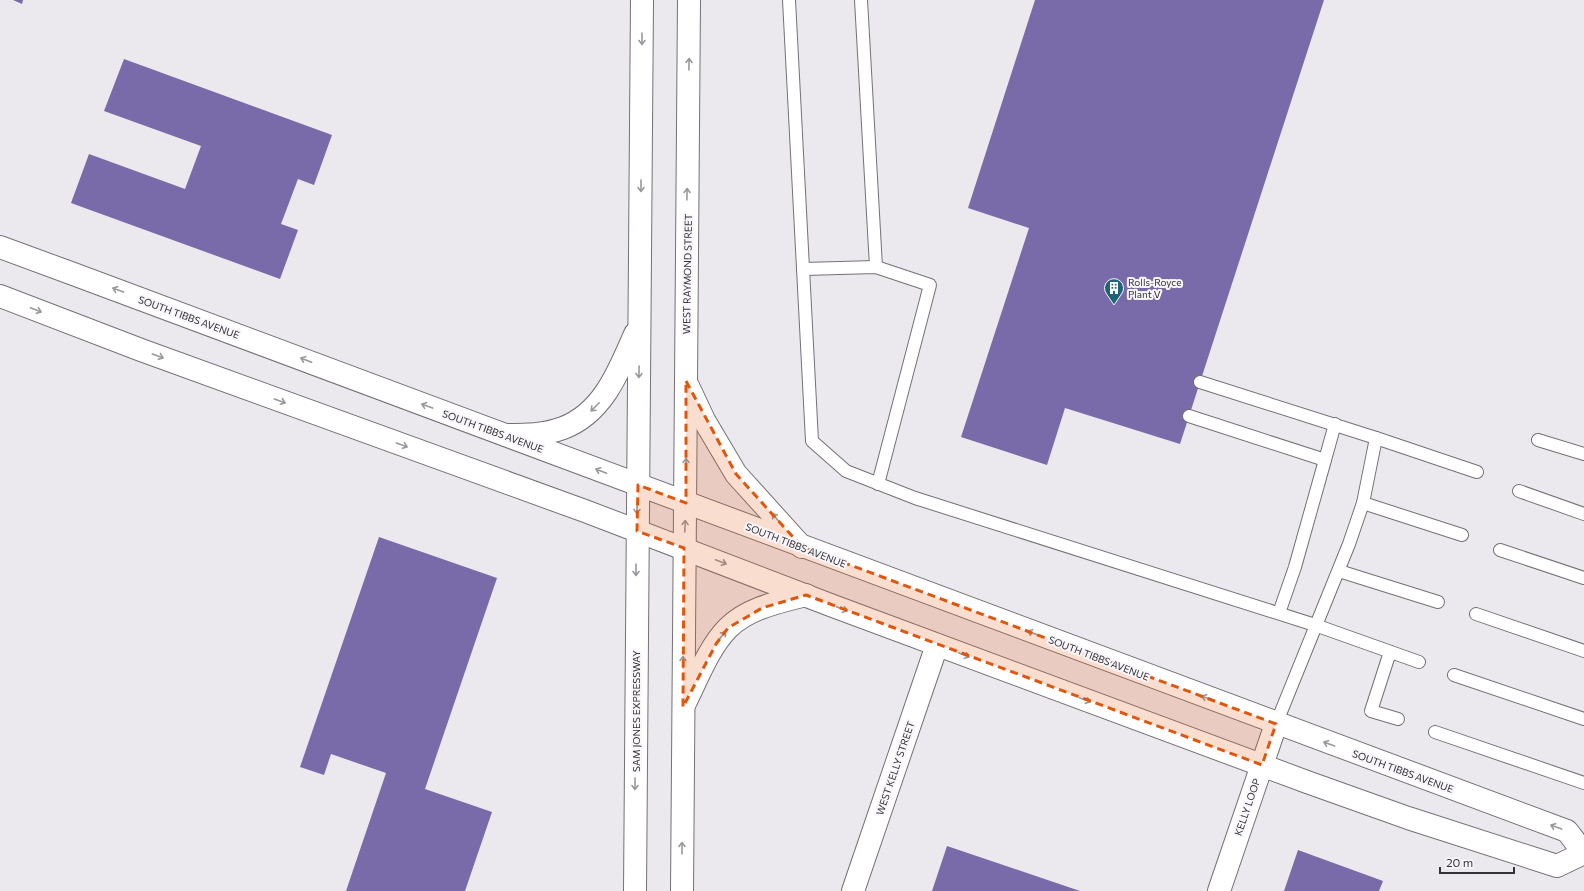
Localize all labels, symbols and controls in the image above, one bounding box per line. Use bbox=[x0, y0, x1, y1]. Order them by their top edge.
one-way arrow bbox=[638, 32, 646, 45]
one-way arrow bbox=[685, 58, 693, 71]
one-way arrow bbox=[637, 179, 645, 192]
one-way arrow bbox=[683, 188, 691, 201]
street label: WEST RAYMOND STREET bbox=[680, 213, 694, 334]
place label: Rolls-Royce Plant V bbox=[1128, 276, 1182, 300]
building icon: Rolls-Royce Plant V bbox=[1103, 277, 1125, 305]
one-way arrow bbox=[113, 286, 125, 294]
street label: SOUTH TIBBS AVENUE bbox=[137, 293, 241, 341]
one-way arrow bbox=[30, 306, 42, 314]
one-way arrow bbox=[151, 353, 163, 361]
one-way arrow bbox=[300, 356, 312, 364]
one-way arrow bbox=[635, 365, 643, 378]
one-way arrow bbox=[274, 397, 286, 405]
one-way arrow bbox=[421, 402, 434, 409]
one-way arrow bbox=[590, 402, 600, 412]
street label: SOUTH TIBBS AVENUE bbox=[441, 407, 545, 455]
one-way arrow bbox=[396, 442, 408, 450]
one-way arrow bbox=[682, 458, 690, 471]
one-way arrow bbox=[596, 467, 608, 475]
one-way arrow bbox=[633, 501, 641, 514]
one-way arrow bbox=[771, 513, 781, 523]
one-way arrow bbox=[681, 520, 689, 533]
street label: SOUTH TIBBS AVENUE bbox=[744, 520, 848, 570]
one-way arrow bbox=[714, 559, 726, 567]
one-way arrow bbox=[632, 563, 640, 576]
one-way arrow bbox=[835, 606, 847, 614]
one-way arrow bbox=[1027, 629, 1039, 637]
one-way arrow bbox=[717, 631, 726, 642]
street label: SOUTH TIBBS AVENUE bbox=[1047, 633, 1151, 683]
street label: SAM JONES EXPRESSWAY bbox=[630, 650, 642, 772]
one-way arrow bbox=[957, 651, 969, 659]
one-way arrow bbox=[680, 656, 687, 669]
one-way arrow bbox=[1202, 694, 1214, 702]
one-way arrow bbox=[1079, 697, 1091, 705]
street label: WEST KELLY STREET bbox=[873, 719, 917, 817]
one-way arrow bbox=[1323, 739, 1335, 747]
street label: SOUTH TIBBS AVENUE bbox=[1351, 747, 1455, 795]
one-way arrow bbox=[631, 777, 639, 790]
street label: KELLY LOOP bbox=[1232, 777, 1262, 837]
one-way arrow bbox=[1551, 822, 1563, 830]
one-way arrow bbox=[678, 842, 686, 855]
scale bar bbox=[1440, 849, 1514, 875]
text: 20 m bbox=[1446, 855, 1473, 869]

